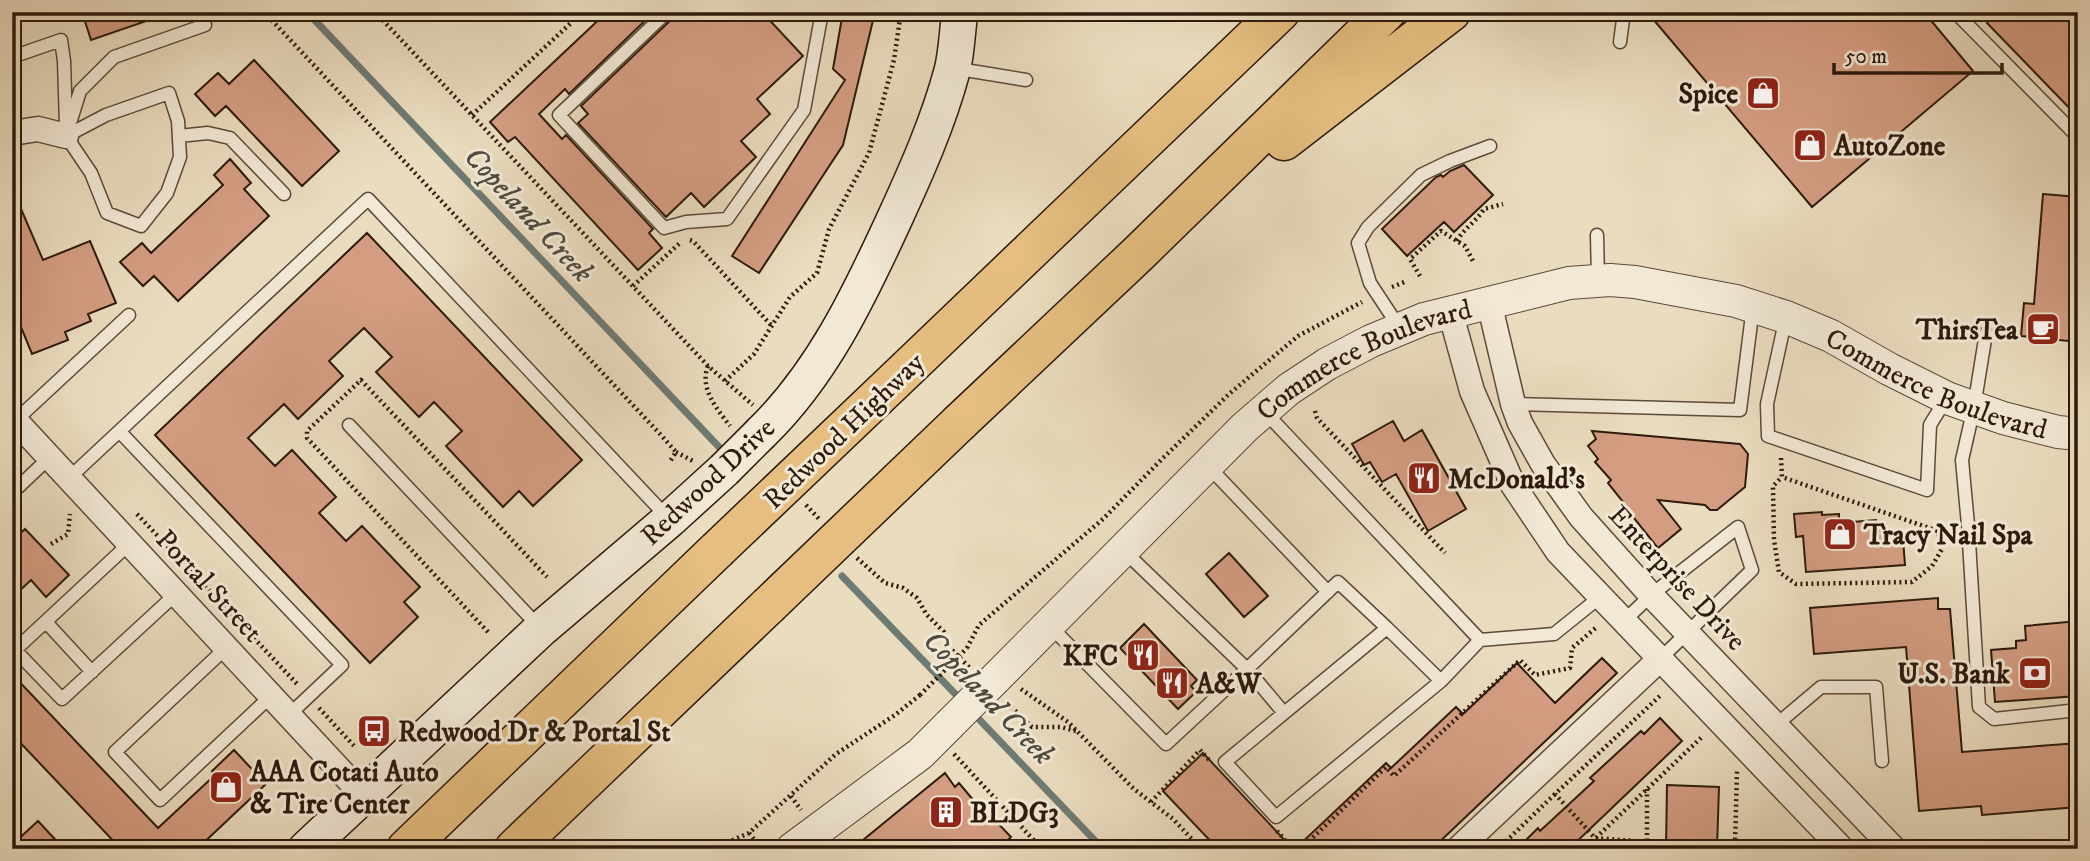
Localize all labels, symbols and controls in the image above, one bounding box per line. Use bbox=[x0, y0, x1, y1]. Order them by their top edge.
scale bar bbox=[1834, 32, 2002, 76]
text: 50 m bbox=[1845, 44, 1887, 70]
shop icon: Spice bbox=[1744, 74, 1782, 112]
place label: Spice bbox=[1678, 77, 1738, 112]
shop icon: AutoZone bbox=[1791, 126, 1829, 164]
place label: AutoZone bbox=[1833, 129, 1946, 164]
water label: Copeland Creek bbox=[455, 139, 601, 291]
street label: Commerce Boulevard bbox=[1249, 292, 1475, 429]
cafe icon: ThirsTea bbox=[2024, 310, 2062, 348]
place label: ThirsTea bbox=[1915, 313, 2019, 348]
street label: Commerce Boulevard bbox=[1819, 321, 2051, 448]
street label: Redwood Highway bbox=[756, 345, 933, 517]
street label: Redwood Drive bbox=[633, 411, 783, 553]
restaurant icon: McDonald's bbox=[1405, 459, 1443, 497]
place label: McDonald's bbox=[1448, 462, 1585, 497]
street label: Enterprise Drive bbox=[1601, 498, 1753, 658]
shop icon: Tracy Nail Spa bbox=[1821, 515, 1859, 553]
place label: Tracy Nail Spa bbox=[1863, 518, 2034, 553]
street label: Portal Street bbox=[148, 522, 270, 650]
water label: Copeland Creek bbox=[915, 623, 1062, 773]
restaurant icon: KFC bbox=[1124, 636, 1162, 674]
place label: KFC bbox=[1063, 639, 1118, 674]
bank icon: U.S. Bank bbox=[2016, 654, 2054, 692]
place label: U.S. Bank bbox=[1897, 657, 2011, 692]
restaurant icon: A&W bbox=[1153, 664, 1191, 702]
place label: A&W bbox=[1195, 667, 1262, 702]
bus stop icon: Redwood Dr & Portal St bbox=[355, 712, 393, 750]
place label: Redwood Dr & Portal St bbox=[398, 715, 670, 750]
place label: AAA Cotati Auto & Tire Center bbox=[249, 755, 439, 822]
shop icon: AAA Cotati Auto & Tire Center bbox=[207, 768, 245, 806]
building icon: BLDG3 bbox=[927, 793, 965, 831]
place label: BLDG3 bbox=[970, 796, 1059, 831]

